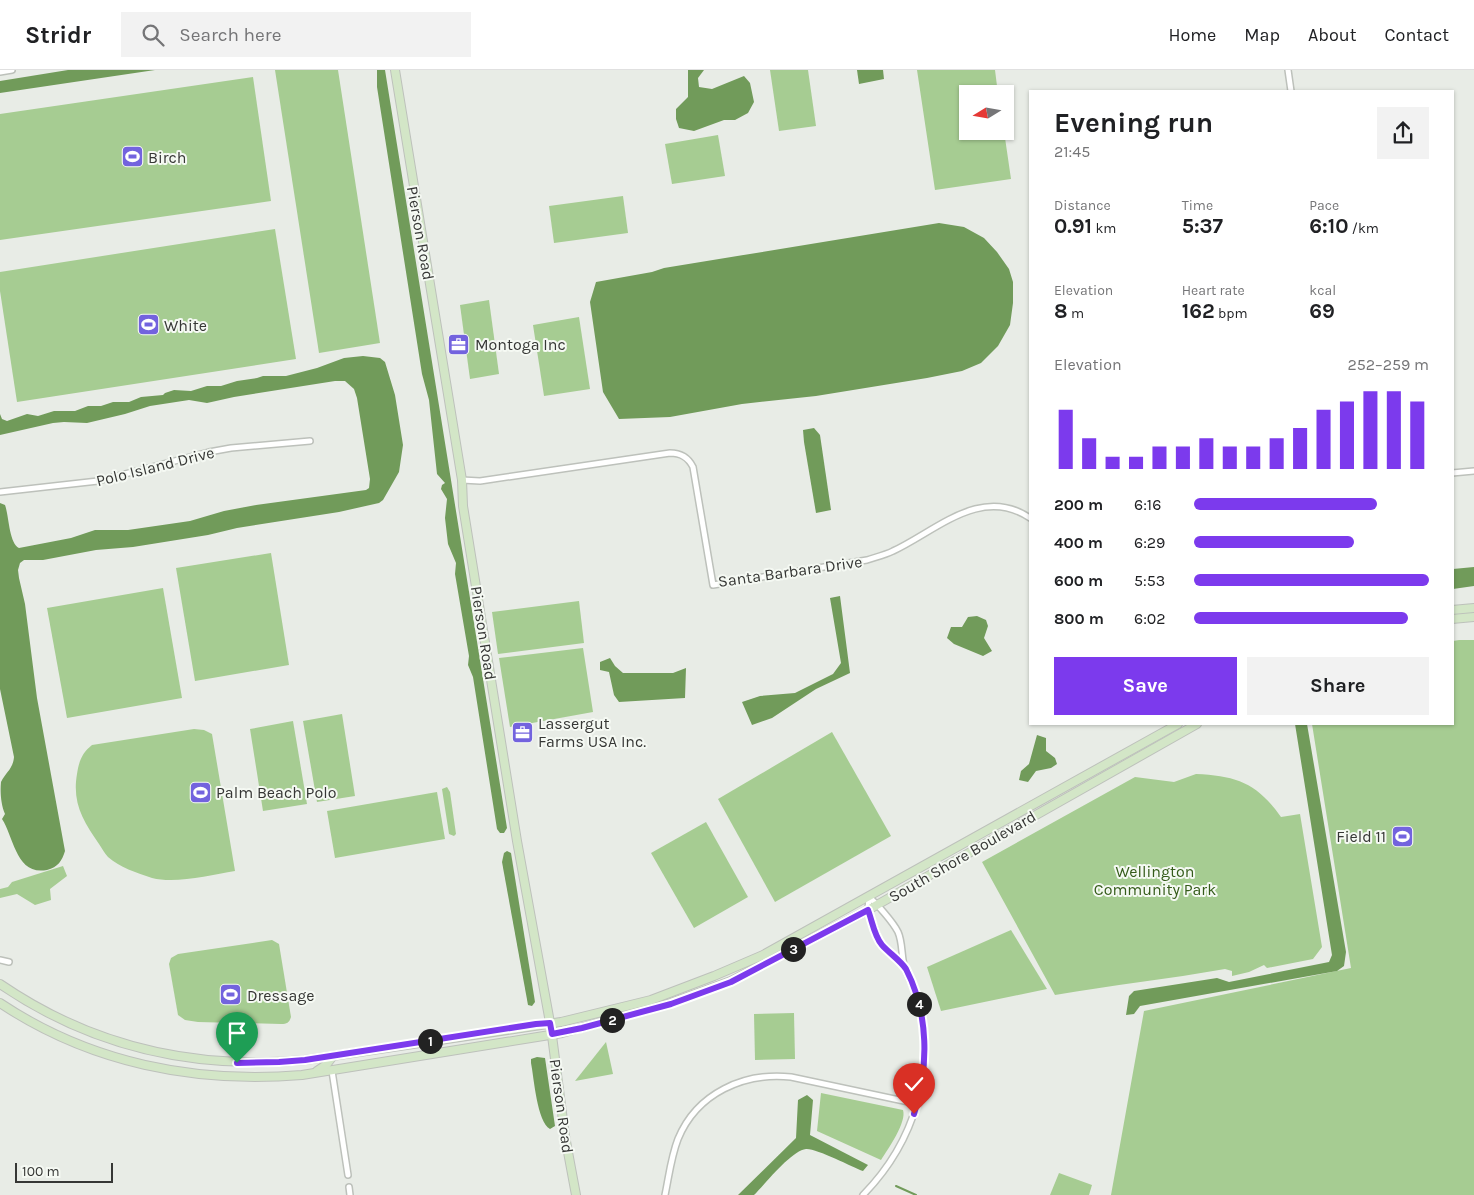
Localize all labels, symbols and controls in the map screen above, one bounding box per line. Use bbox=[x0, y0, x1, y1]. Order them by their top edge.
search box bbox=[121, 12, 471, 57]
text: Stridr bbox=[25, 21, 91, 49]
icon: search bbox=[139, 21, 167, 49]
text: Search here bbox=[179, 24, 281, 46]
text: Home bbox=[1168, 24, 1216, 46]
text: Map bbox=[1244, 24, 1280, 46]
text: About bbox=[1308, 24, 1357, 46]
text: Contact bbox=[1385, 24, 1449, 46]
north arrow bbox=[959, 85, 1014, 140]
map controls bbox=[959, 85, 1014, 140]
text: Evening run bbox=[1054, 106, 1213, 139]
button: share bbox=[1377, 107, 1429, 159]
text: 21:45 bbox=[1054, 142, 1090, 161]
sports icon: Birch bbox=[120, 145, 144, 169]
place label: Birch bbox=[148, 148, 186, 167]
street label: Pierson Road bbox=[403, 185, 438, 282]
text: Distance bbox=[1054, 197, 1111, 214]
text: Time bbox=[1182, 197, 1213, 214]
text: Pace bbox=[1309, 197, 1339, 214]
text: 0.91 bbox=[1054, 214, 1092, 238]
text: 5:37 bbox=[1182, 214, 1223, 238]
text: 6:10 bbox=[1309, 214, 1349, 238]
text: km bbox=[1092, 220, 1116, 237]
text: /km bbox=[1349, 220, 1379, 237]
text: Elevation bbox=[1054, 282, 1113, 299]
text: Heart rate bbox=[1182, 282, 1245, 299]
text: kcal bbox=[1309, 282, 1336, 299]
text: 8 bbox=[1054, 299, 1068, 323]
text: 162 bbox=[1182, 299, 1215, 323]
text: 69 bbox=[1309, 299, 1335, 323]
text: m bbox=[1068, 305, 1084, 322]
text: bpm bbox=[1215, 305, 1248, 322]
sports icon: White bbox=[136, 313, 160, 337]
place label: White bbox=[164, 316, 207, 335]
office icon: Montoga Inc bbox=[447, 332, 471, 356]
place label: Montoga Inc bbox=[475, 335, 566, 354]
text: Elevation bbox=[1054, 355, 1122, 374]
text: 252–259 m bbox=[1348, 355, 1429, 374]
street label: Polo Island Drive bbox=[94, 443, 216, 490]
text: 200 m bbox=[1054, 495, 1103, 514]
text: 6:16 bbox=[1134, 495, 1161, 514]
text: 400 m bbox=[1054, 533, 1103, 552]
text: 6:29 bbox=[1134, 533, 1165, 552]
street label: Santa Barbara Drive bbox=[717, 552, 863, 591]
text: 600 m bbox=[1054, 571, 1103, 590]
text: 5:53 bbox=[1134, 571, 1165, 590]
street label: Pierson Road bbox=[467, 585, 500, 682]
text: 800 m bbox=[1054, 609, 1104, 628]
text: 6:02 bbox=[1134, 609, 1166, 628]
button: Save bbox=[1054, 657, 1237, 715]
button: Share bbox=[1247, 657, 1429, 715]
place label: Lassergut Farms USA Inc. bbox=[538, 714, 646, 751]
office icon: Lassergut Farms USA Inc. bbox=[510, 720, 534, 744]
sports icon: Palm Beach Polo bbox=[188, 780, 212, 804]
place label: Palm Beach Polo bbox=[216, 783, 336, 802]
street label: South Shore Boulevard bbox=[885, 807, 1039, 906]
sports icon: Field 11 bbox=[1390, 824, 1414, 848]
place label: Field 11 bbox=[1336, 827, 1386, 846]
park label: Wellington Community Park bbox=[1094, 862, 1216, 899]
pin: 3 bbox=[780, 936, 806, 962]
text: 3 bbox=[789, 941, 798, 958]
sports icon: Dressage bbox=[219, 983, 243, 1007]
place label: Dressage bbox=[247, 986, 314, 1005]
pin: 4 bbox=[906, 992, 932, 1016]
text: 4 bbox=[915, 996, 924, 1013]
pin: 2 bbox=[600, 1008, 624, 1032]
pin bbox=[216, 1012, 258, 1063]
text: 2 bbox=[608, 1012, 617, 1029]
icon: arrive bbox=[223, 1019, 251, 1047]
pin: 1 bbox=[418, 1028, 442, 1054]
text: 1 bbox=[428, 1033, 433, 1050]
street label: Pierson Road bbox=[545, 1058, 578, 1154]
pin bbox=[893, 1063, 935, 1114]
icon: check bbox=[900, 1070, 928, 1098]
scale bar bbox=[15, 1160, 112, 1183]
text: 100 m bbox=[22, 1163, 60, 1180]

